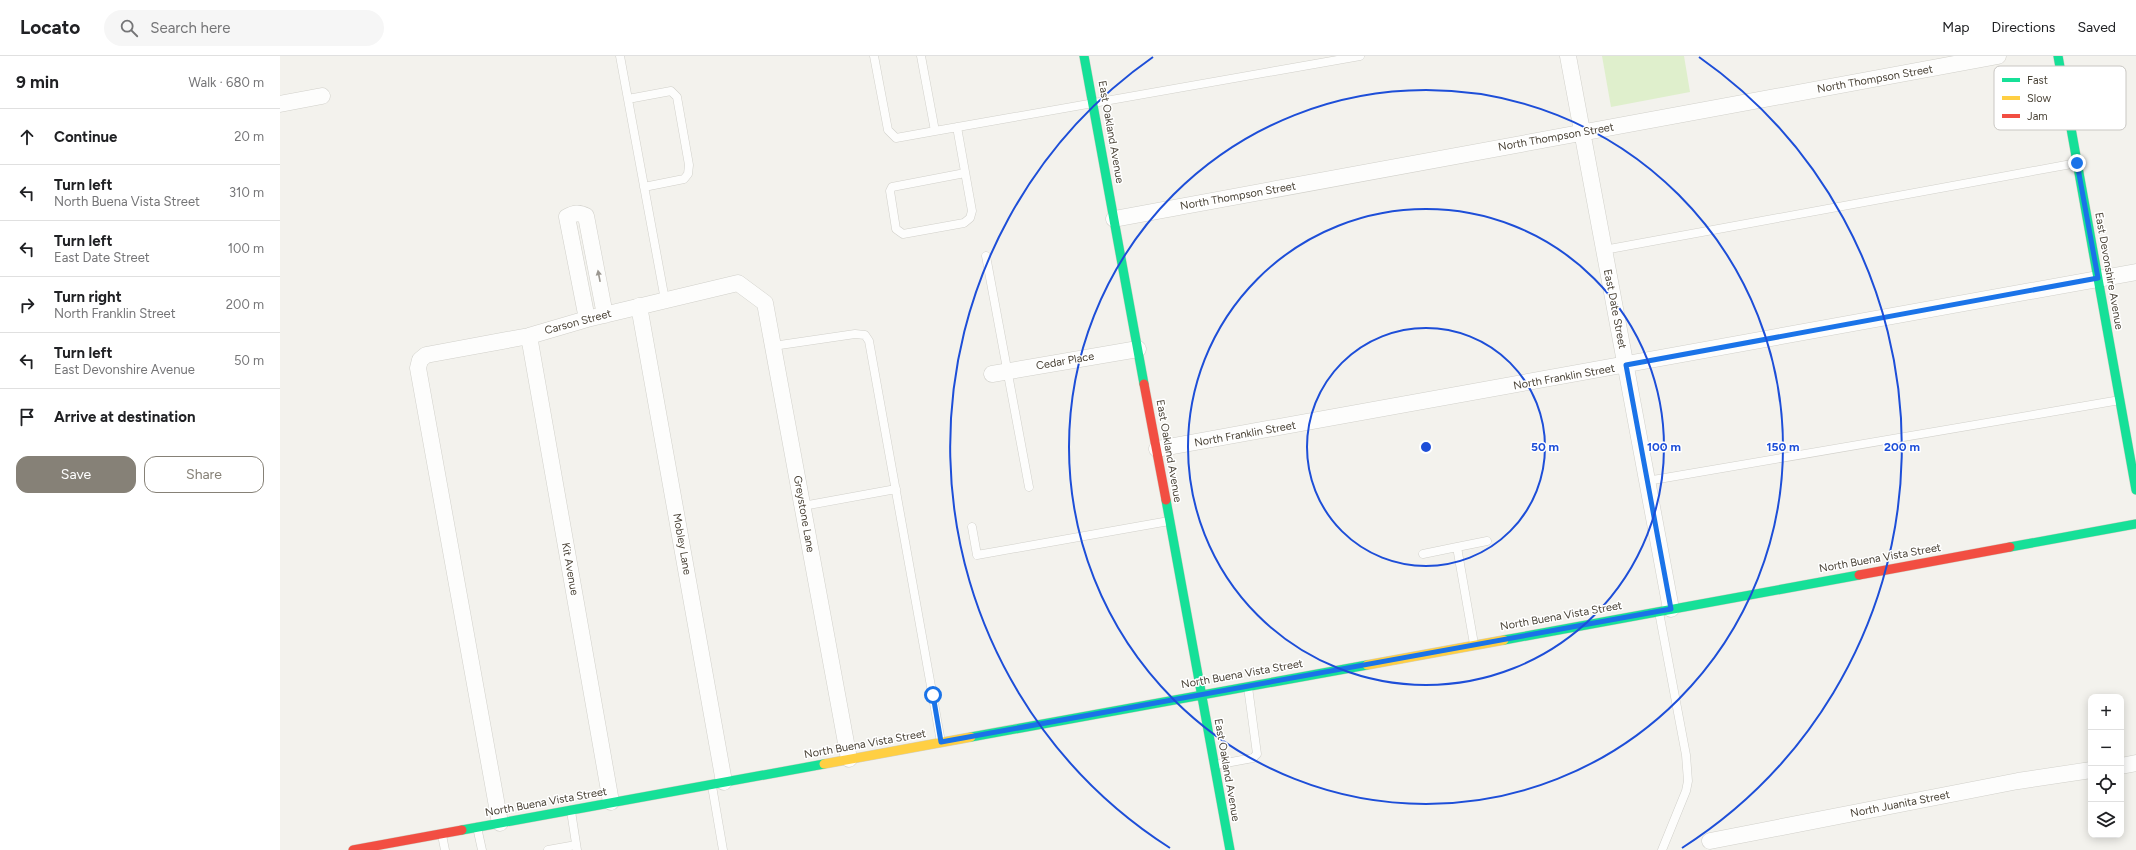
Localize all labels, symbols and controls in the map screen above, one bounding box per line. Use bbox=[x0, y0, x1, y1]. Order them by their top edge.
search box bbox=[104, 10, 384, 46]
text: Locato bbox=[20, 16, 80, 39]
icon: search bbox=[118, 17, 140, 39]
text: Search here bbox=[150, 19, 230, 37]
text: Map bbox=[1942, 19, 1970, 36]
text: Directions bbox=[1992, 19, 2055, 36]
text: Saved bbox=[2077, 19, 2116, 36]
street label: North Thompson Street bbox=[1816, 62, 1934, 96]
legend bbox=[1994, 66, 2126, 130]
text: 9 min bbox=[16, 72, 59, 92]
text: Fast bbox=[2027, 74, 2048, 87]
text: Walk · 680 m bbox=[189, 75, 264, 90]
street label: East Oakland Avenue bbox=[1096, 80, 1126, 184]
text: Slow bbox=[2027, 92, 2051, 105]
text: Jam bbox=[2027, 110, 2048, 123]
street label: North Thompson Street bbox=[1497, 120, 1615, 154]
icon: ahead bbox=[16, 126, 38, 148]
text: Continue bbox=[54, 128, 117, 146]
text: 20 m bbox=[234, 129, 264, 144]
route end bbox=[2068, 154, 2086, 172]
text: Turn left bbox=[54, 176, 112, 194]
street label: North Thompson Street bbox=[1179, 179, 1297, 213]
icon: left bbox=[16, 182, 38, 204]
text: 310 m bbox=[229, 185, 264, 200]
text: North Buena Vista Street bbox=[54, 194, 200, 209]
street label: East Devonshire Avenue bbox=[2092, 211, 2126, 331]
text: Turn left bbox=[54, 232, 112, 250]
icon: left bbox=[16, 238, 38, 260]
text: 100 m bbox=[228, 241, 264, 256]
text: East Date Street bbox=[54, 250, 150, 265]
street label: East Date Street bbox=[1601, 268, 1629, 350]
one-way arrow bbox=[595, 270, 601, 282]
text: Turn right bbox=[54, 288, 122, 306]
icon: right bbox=[16, 294, 38, 316]
text: 200 m bbox=[226, 297, 264, 312]
text: North Franklin Street bbox=[54, 306, 176, 321]
street label: Carson Street bbox=[543, 307, 613, 337]
text: Turn left bbox=[54, 344, 112, 362]
street label: Cedar Place bbox=[1035, 349, 1095, 373]
icon: left bbox=[16, 350, 38, 372]
text: 50 m bbox=[234, 353, 264, 368]
text: East Devonshire Avenue bbox=[54, 362, 195, 377]
street label: North Franklin Street bbox=[1512, 362, 1616, 392]
street label: East Oakland Avenue bbox=[1154, 399, 1184, 503]
icon: arrive bbox=[16, 406, 38, 428]
text: Arrive at destination bbox=[54, 408, 195, 426]
street label: North Franklin Street bbox=[1193, 419, 1297, 449]
centre of rings bbox=[1419, 440, 1433, 454]
text: 50 m bbox=[1531, 440, 1559, 454]
text: 100 m bbox=[1647, 440, 1681, 454]
text: 150 m bbox=[1766, 440, 1800, 454]
text: 200 m bbox=[1884, 440, 1920, 454]
button: Save bbox=[16, 456, 136, 493]
button: Share bbox=[144, 456, 264, 493]
street label: Greystone Lane bbox=[791, 475, 817, 553]
street label: Mobley Lane bbox=[670, 512, 694, 576]
street label: North Buena Vista Street bbox=[1818, 541, 1942, 575]
street label: Kit Avenue bbox=[559, 542, 581, 596]
street label: North Buena Vista Street bbox=[1499, 599, 1623, 633]
street label: North Buena Vista Street bbox=[1180, 657, 1304, 691]
route start bbox=[924, 686, 942, 704]
map controls bbox=[2088, 694, 2124, 838]
button: + bbox=[2088, 694, 2124, 730]
street label: East Oakland Avenue bbox=[1212, 718, 1242, 822]
street label: North Buena Vista Street bbox=[803, 727, 927, 761]
button: − bbox=[2088, 730, 2124, 766]
button: locate bbox=[2088, 766, 2124, 802]
street label: North Buena Vista Street bbox=[484, 785, 608, 819]
street label: North Juanita Street bbox=[1849, 788, 1951, 820]
button: layers bbox=[2088, 802, 2124, 838]

